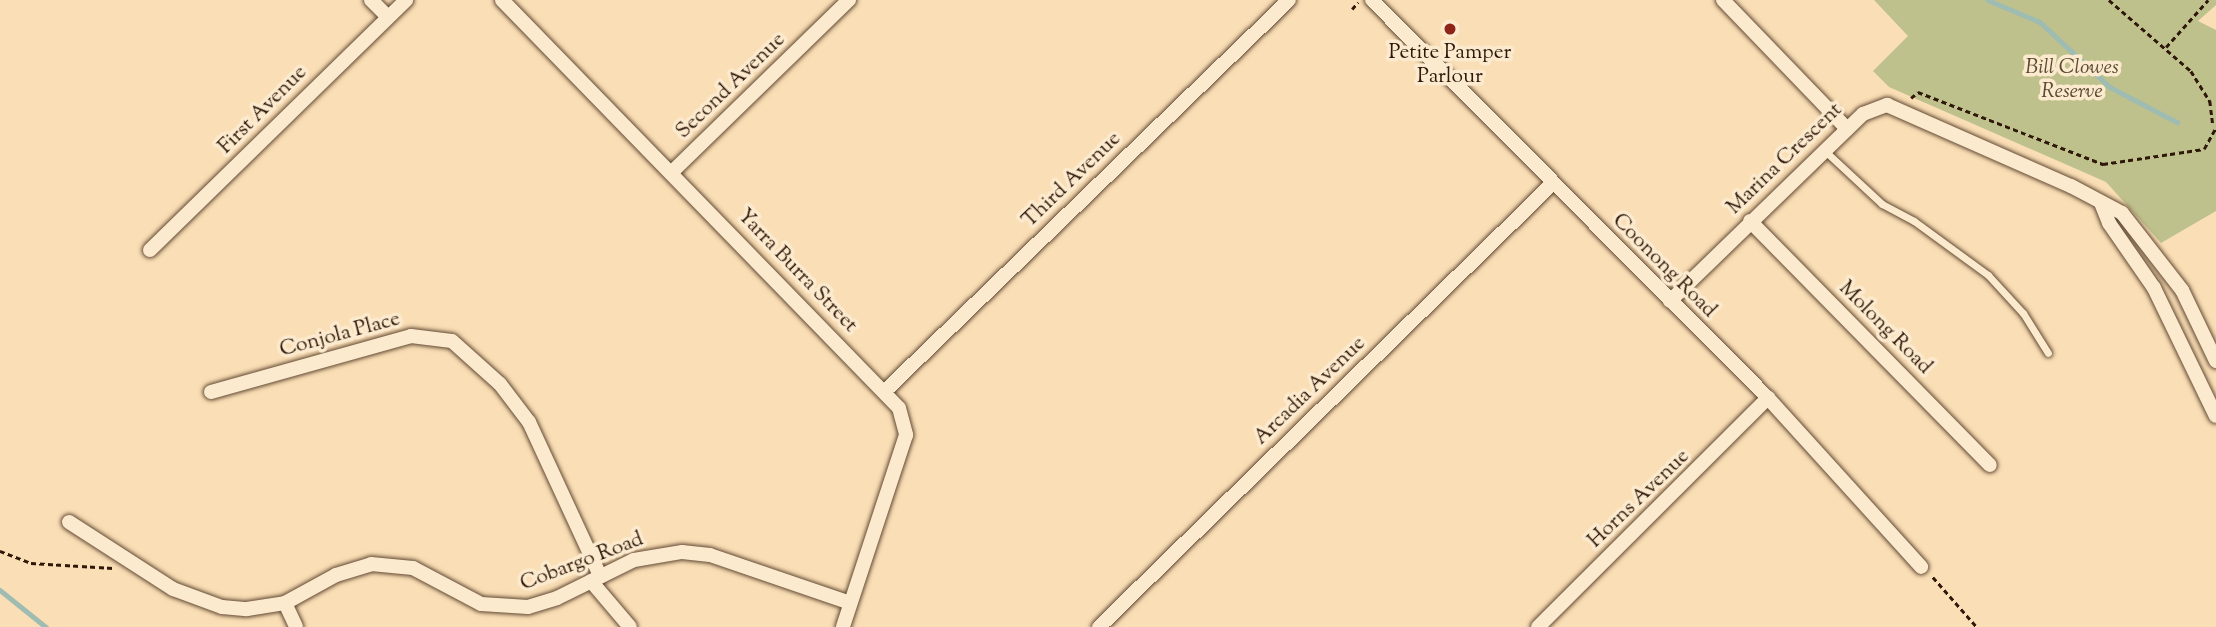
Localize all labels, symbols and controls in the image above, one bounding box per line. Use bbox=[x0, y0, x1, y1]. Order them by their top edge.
marker: Petite Pamper Parlour bbox=[1442, 21, 1458, 37]
street label: Second Avenue bbox=[671, 28, 791, 144]
place label: Petite Pamper Parlour bbox=[1389, 40, 1511, 90]
park label: Bill Clowes Reserve bbox=[2025, 55, 2119, 105]
street label: First Avenue bbox=[213, 60, 313, 160]
street label: Marina Crescent bbox=[1722, 98, 1848, 220]
street label: Third Avenue bbox=[1017, 127, 1127, 233]
street label: Yarra Burra Street bbox=[732, 204, 862, 338]
street label: Coonong Road bbox=[1607, 209, 1721, 323]
street label: Molong Road bbox=[1833, 276, 1937, 380]
street label: Conjola Place bbox=[277, 307, 403, 363]
street label: Arcadia Avenue bbox=[1249, 331, 1371, 451]
street label: Horns Avenue bbox=[1583, 444, 1695, 554]
street label: Cobargo Road bbox=[517, 527, 647, 597]

